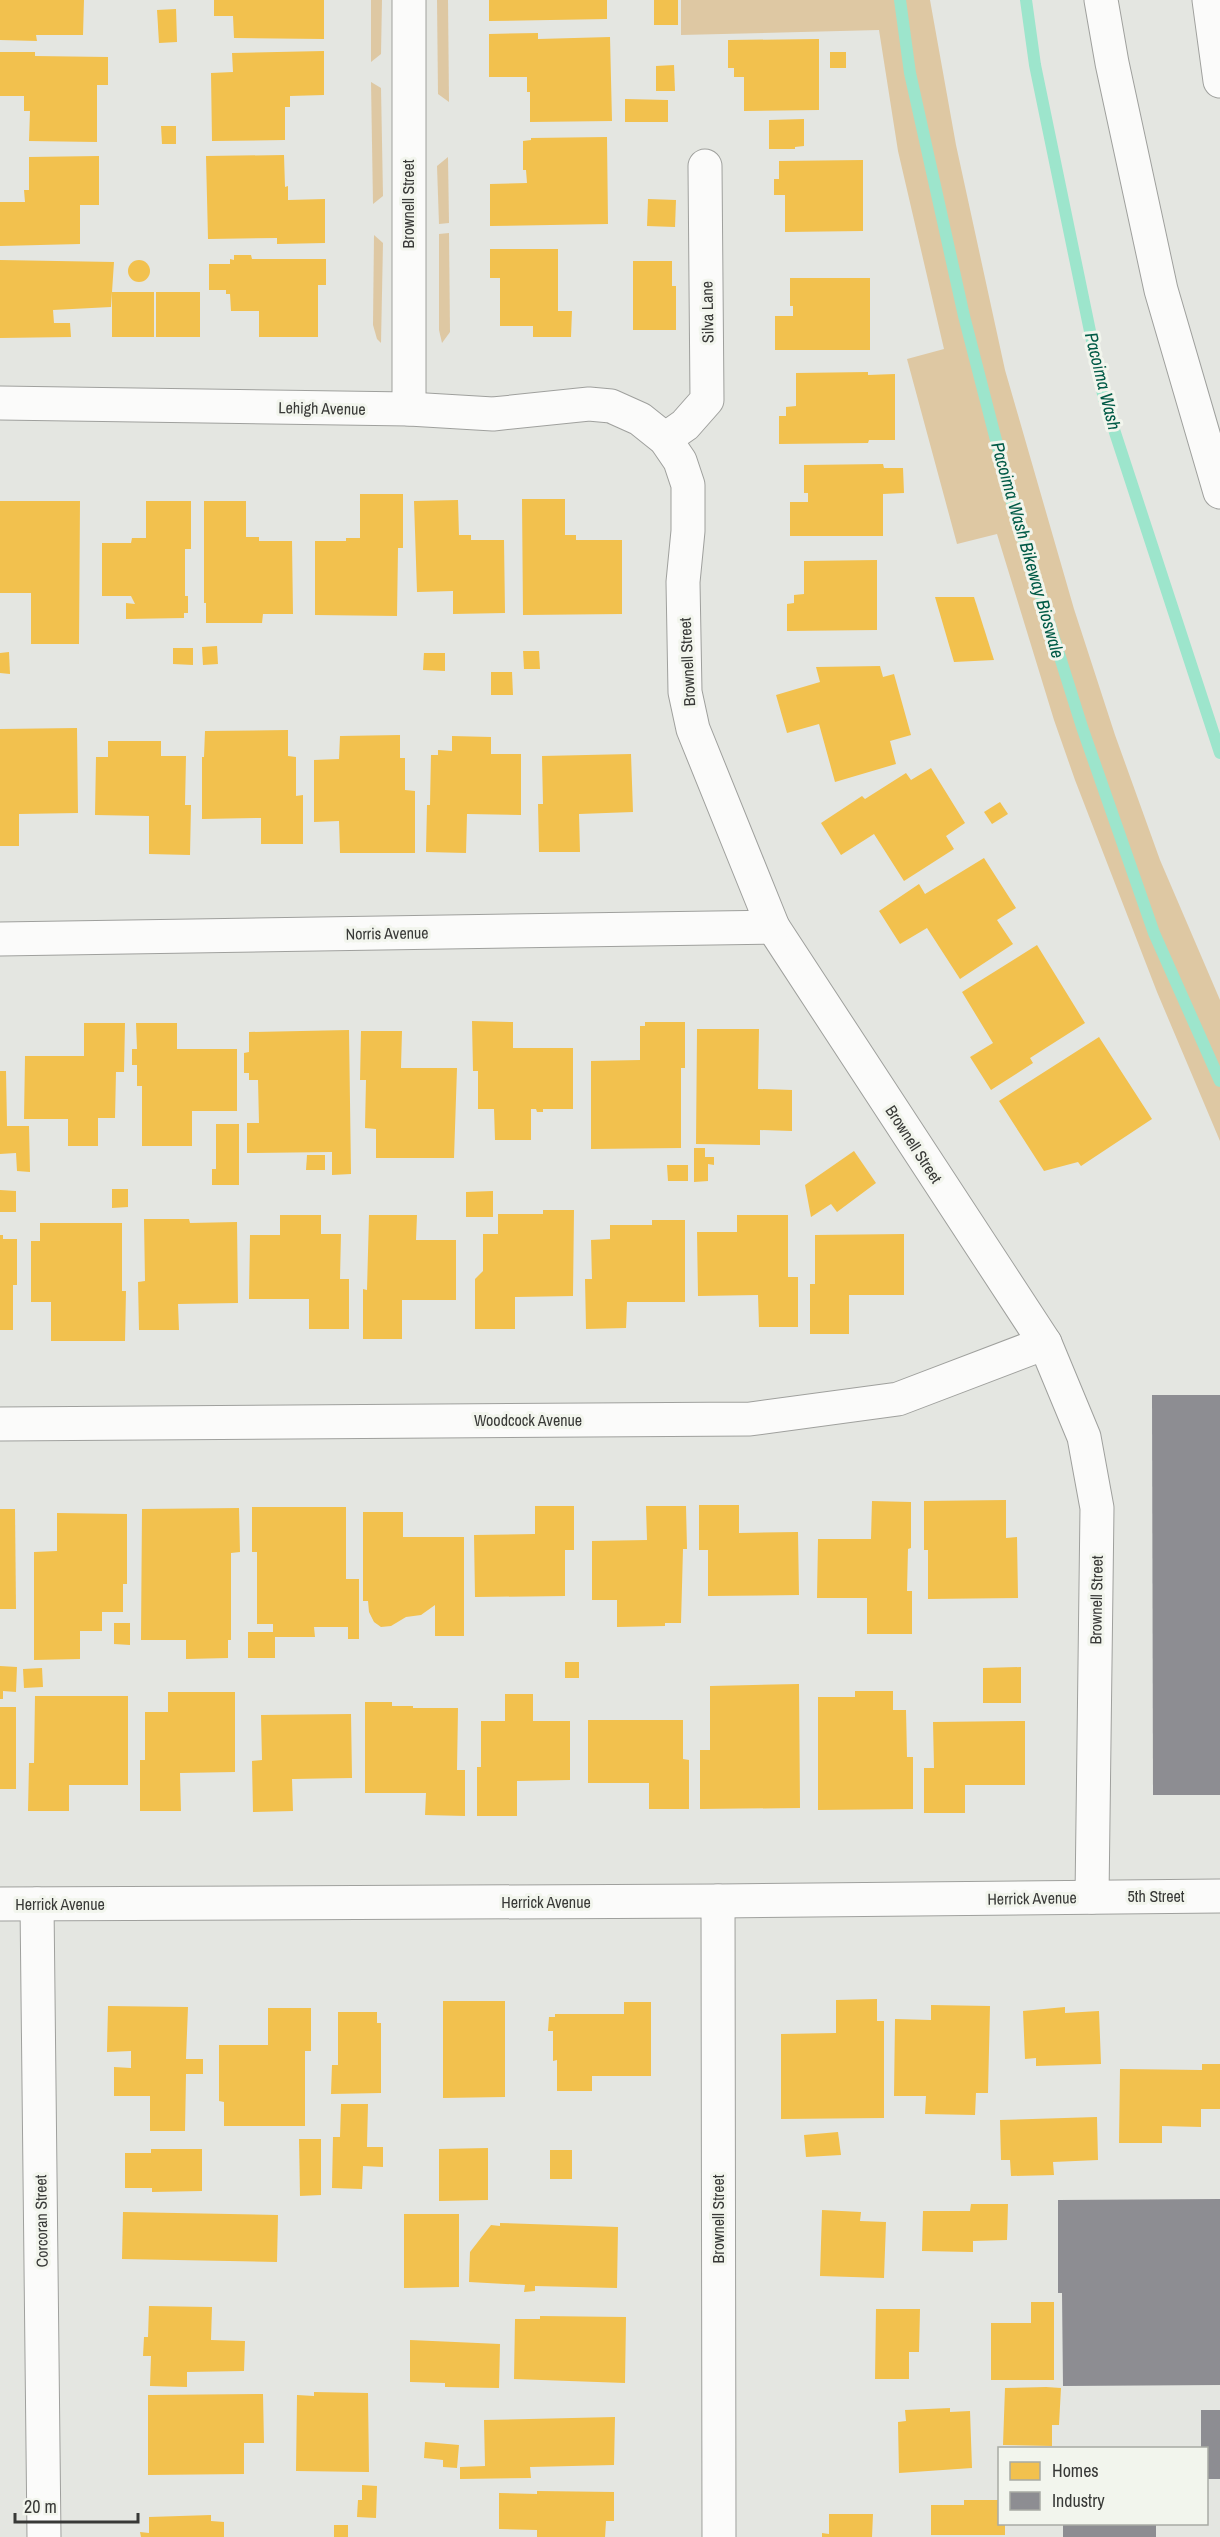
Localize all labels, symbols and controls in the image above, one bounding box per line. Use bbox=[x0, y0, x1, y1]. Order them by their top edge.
street label: Brownell Street bbox=[397, 159, 419, 248]
street label: Silva Lane bbox=[695, 281, 719, 343]
water label: Pacoima Wash bbox=[1079, 330, 1127, 432]
street label: Lehigh Avenue bbox=[278, 396, 366, 420]
water label: Pacoima Wash Bikeway Bioswale bbox=[985, 439, 1071, 661]
street label: Brownell Street bbox=[674, 617, 700, 707]
street label: Norris Avenue bbox=[345, 921, 429, 945]
street label: Brownell Street bbox=[881, 1101, 948, 1188]
street label: Woodcock Avenue bbox=[474, 1409, 582, 1431]
street label: Brownell Street bbox=[1084, 1555, 1108, 1645]
street label: 5th Street bbox=[1128, 1885, 1185, 1907]
street label: Herrick Avenue bbox=[987, 1886, 1077, 1910]
street label: Herrick Avenue bbox=[501, 1891, 591, 1913]
street label: Herrick Avenue bbox=[15, 1893, 105, 1915]
street label: Corcoran Street bbox=[29, 2174, 53, 2267]
street label: Brownell Street bbox=[707, 2174, 729, 2263]
legend bbox=[998, 2447, 1208, 2525]
text: Homes bbox=[1052, 2458, 1099, 2483]
scale bar bbox=[15, 2486, 138, 2524]
text: Industry bbox=[1052, 2488, 1105, 2513]
text: 20 m bbox=[24, 2494, 57, 2519]

